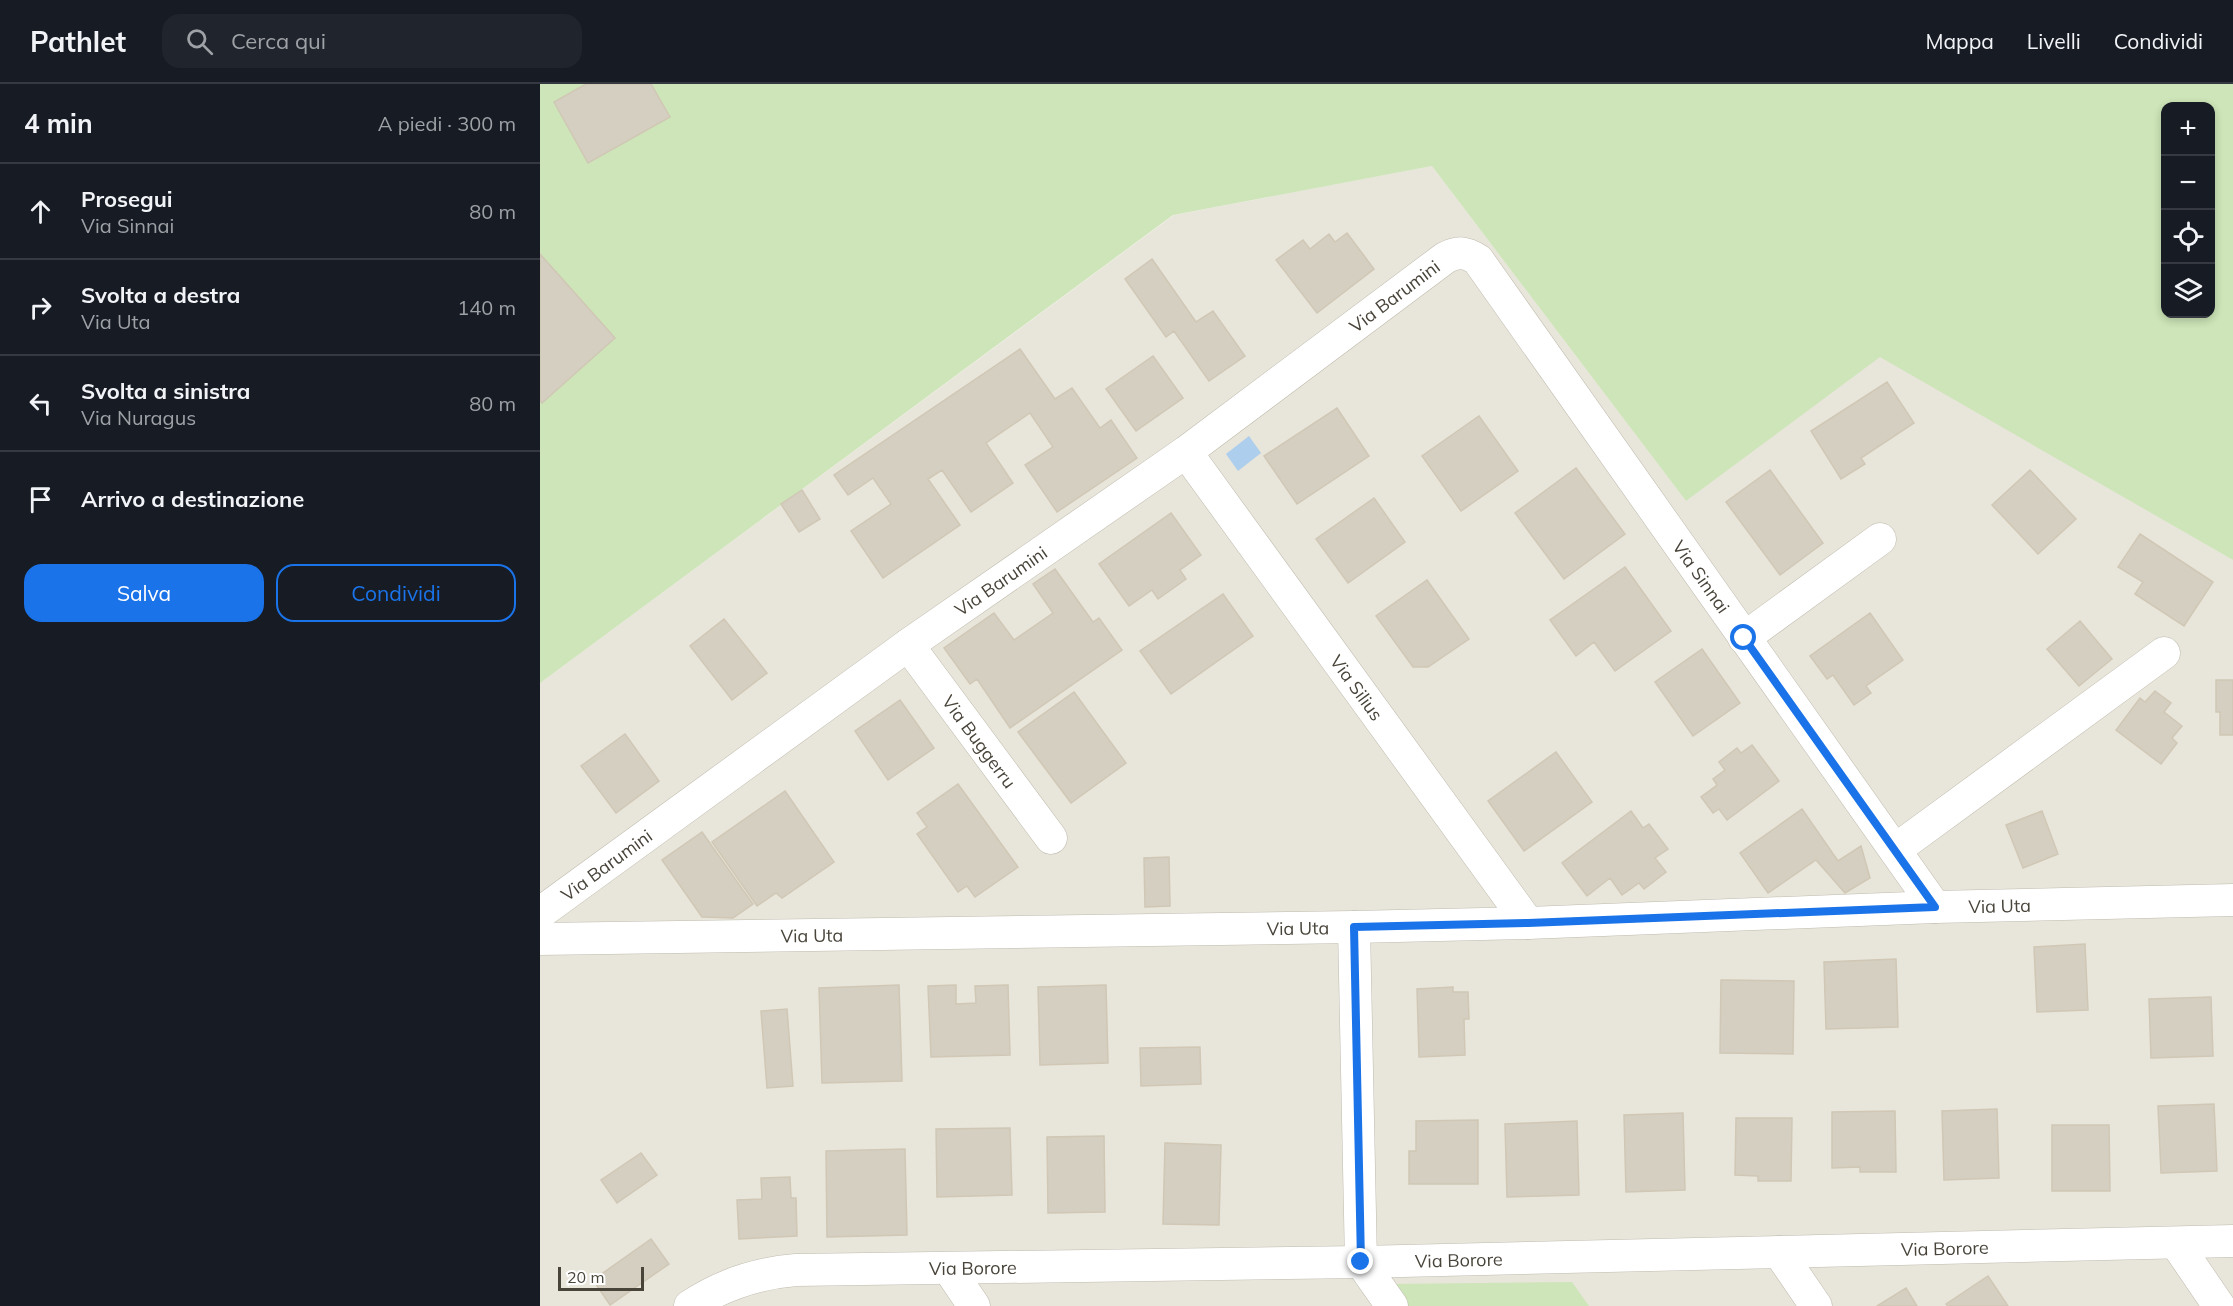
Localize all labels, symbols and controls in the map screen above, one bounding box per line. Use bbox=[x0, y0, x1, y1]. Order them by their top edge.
search box bbox=[162, 14, 582, 68]
text: Pathlet bbox=[30, 24, 126, 59]
icon: search bbox=[183, 25, 216, 58]
text: Cerca qui bbox=[231, 27, 326, 55]
text: Mappa bbox=[1925, 28, 1994, 54]
text: Livelli bbox=[2027, 28, 2081, 54]
text: Condividi bbox=[2114, 28, 2203, 54]
map controls bbox=[2161, 102, 2215, 318]
button: + bbox=[2161, 102, 2215, 156]
text: 4 min bbox=[24, 107, 93, 140]
text: A piedi · 300 m bbox=[378, 111, 516, 136]
button: − bbox=[2161, 156, 2215, 210]
text: Prosegui bbox=[81, 185, 173, 213]
icon: ahead bbox=[24, 195, 57, 228]
text: 80 m bbox=[469, 199, 516, 224]
button: locate bbox=[2161, 210, 2215, 264]
text: Via Sinnai bbox=[81, 213, 174, 238]
street label: Via Barumini bbox=[1345, 255, 1444, 337]
button: layers bbox=[2161, 264, 2215, 318]
text: Svolta a destra bbox=[81, 281, 240, 309]
icon: right bbox=[24, 291, 57, 324]
text: 140 m bbox=[457, 295, 516, 320]
text: Via Uta bbox=[81, 309, 151, 334]
text: Svolta a sinistra bbox=[81, 377, 250, 405]
icon: left bbox=[24, 387, 57, 420]
text: 80 m bbox=[469, 391, 516, 416]
text: Via Nuragus bbox=[81, 405, 196, 430]
icon: arrive bbox=[24, 483, 57, 516]
text: Arrivo a destinazione bbox=[81, 485, 304, 513]
street label: Via Sinnai bbox=[1668, 535, 1735, 617]
street label: Via Barumini bbox=[950, 541, 1051, 621]
button: Salva bbox=[24, 564, 264, 622]
button: Condividi bbox=[276, 564, 516, 622]
route start bbox=[1730, 624, 1756, 650]
street label: Via Silius bbox=[1325, 650, 1389, 725]
street label: Via Buggerru bbox=[937, 690, 1021, 792]
street label: Via Barumini bbox=[556, 824, 656, 906]
street label: Via Uta bbox=[1968, 893, 2031, 918]
street label: Via Uta bbox=[1266, 916, 1329, 940]
street label: Via Uta bbox=[780, 923, 843, 947]
street label: Via Borore bbox=[1900, 1235, 1989, 1260]
street label: Via Borore bbox=[1415, 1247, 1503, 1272]
route end bbox=[1347, 1248, 1373, 1274]
street label: Via Borore bbox=[929, 1255, 1017, 1280]
scale bar bbox=[558, 1264, 644, 1292]
text: 20 m bbox=[567, 1267, 604, 1287]

